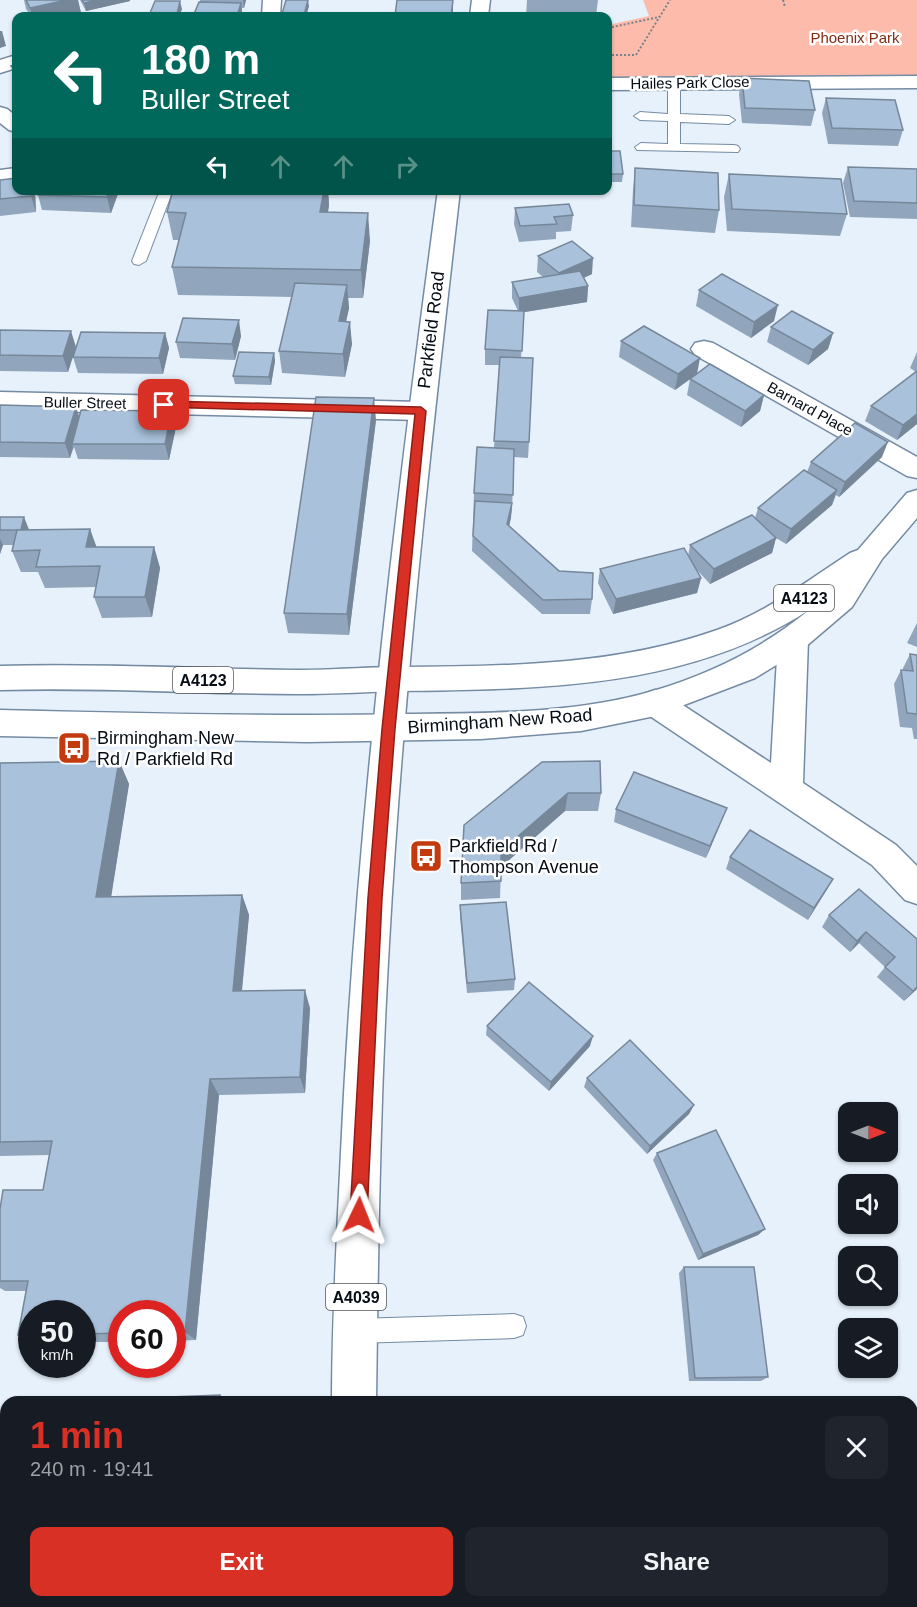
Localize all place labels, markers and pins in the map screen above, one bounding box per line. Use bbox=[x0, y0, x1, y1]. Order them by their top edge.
pin bbox=[138, 379, 189, 430]
place label: Birmingham New Rd / Parkfield Rd bbox=[97, 728, 235, 769]
bus stop icon: Birmingham New Rd / Parkfield Rd bbox=[56, 730, 92, 766]
place label: Parkfield Rd / Thompson Avenue bbox=[449, 836, 599, 877]
bus stop icon: Parkfield Rd / Thompson Avenue bbox=[408, 838, 444, 874]

